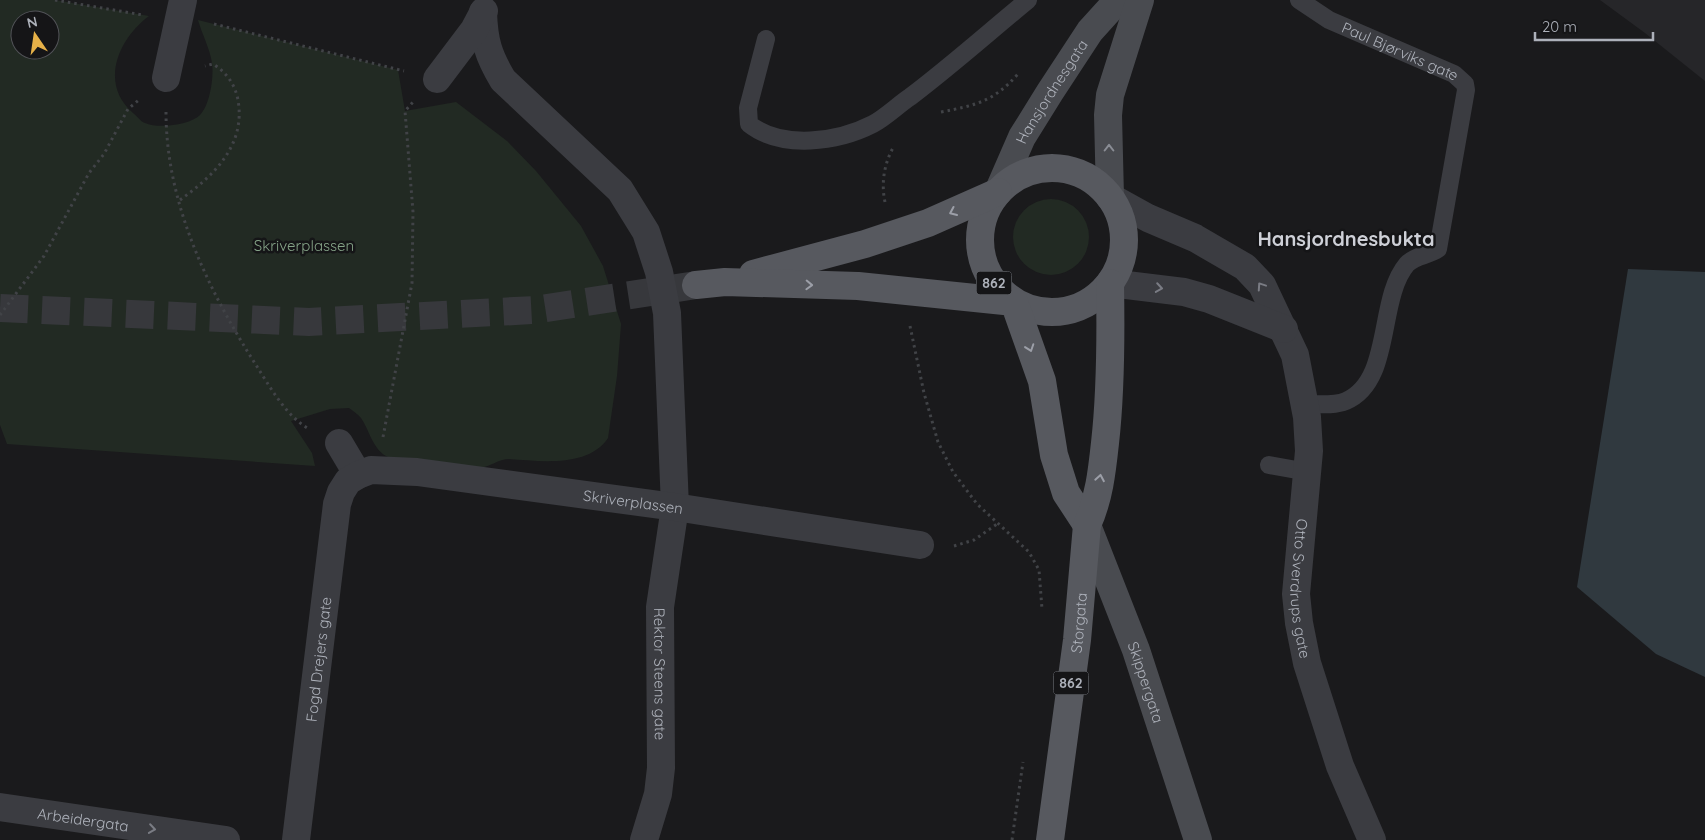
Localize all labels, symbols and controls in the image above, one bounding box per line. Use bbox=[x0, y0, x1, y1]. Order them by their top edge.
north arrow bbox=[10, 10, 60, 60]
scale bar bbox=[1535, 10, 1652, 42]
text: N bbox=[25, 12, 39, 32]
street label: Paul Bjørviks gate bbox=[1339, 17, 1464, 84]
text: 20 m bbox=[1542, 17, 1577, 36]
street label: Hansjordnesgata bbox=[1011, 36, 1091, 146]
one-way arrow bbox=[1104, 144, 1114, 152]
one-way arrow bbox=[949, 205, 958, 216]
district label: Hansjordnesbukta bbox=[1257, 226, 1435, 251]
park label: Skriverplassen bbox=[254, 236, 354, 255]
road number: 862 bbox=[976, 272, 1012, 294]
one-way arrow bbox=[805, 279, 813, 290]
one-way arrow bbox=[1155, 282, 1163, 293]
one-way arrow bbox=[1258, 282, 1267, 292]
one-way arrow bbox=[1025, 343, 1035, 352]
one-way arrow bbox=[1095, 474, 1105, 483]
street label: Skriverplassen bbox=[582, 485, 684, 518]
street label: Otto Sverdrups gate bbox=[1286, 518, 1315, 660]
street label: Storgata bbox=[1066, 592, 1091, 654]
street label: Fogd Drejers gate bbox=[301, 596, 335, 723]
street label: Rektor Steens gate bbox=[651, 608, 670, 740]
street label: Skippergata bbox=[1124, 639, 1169, 725]
road number: 862 bbox=[1054, 671, 1088, 694]
street label: Arbeidergata bbox=[36, 803, 130, 835]
one-way arrow bbox=[148, 823, 156, 834]

